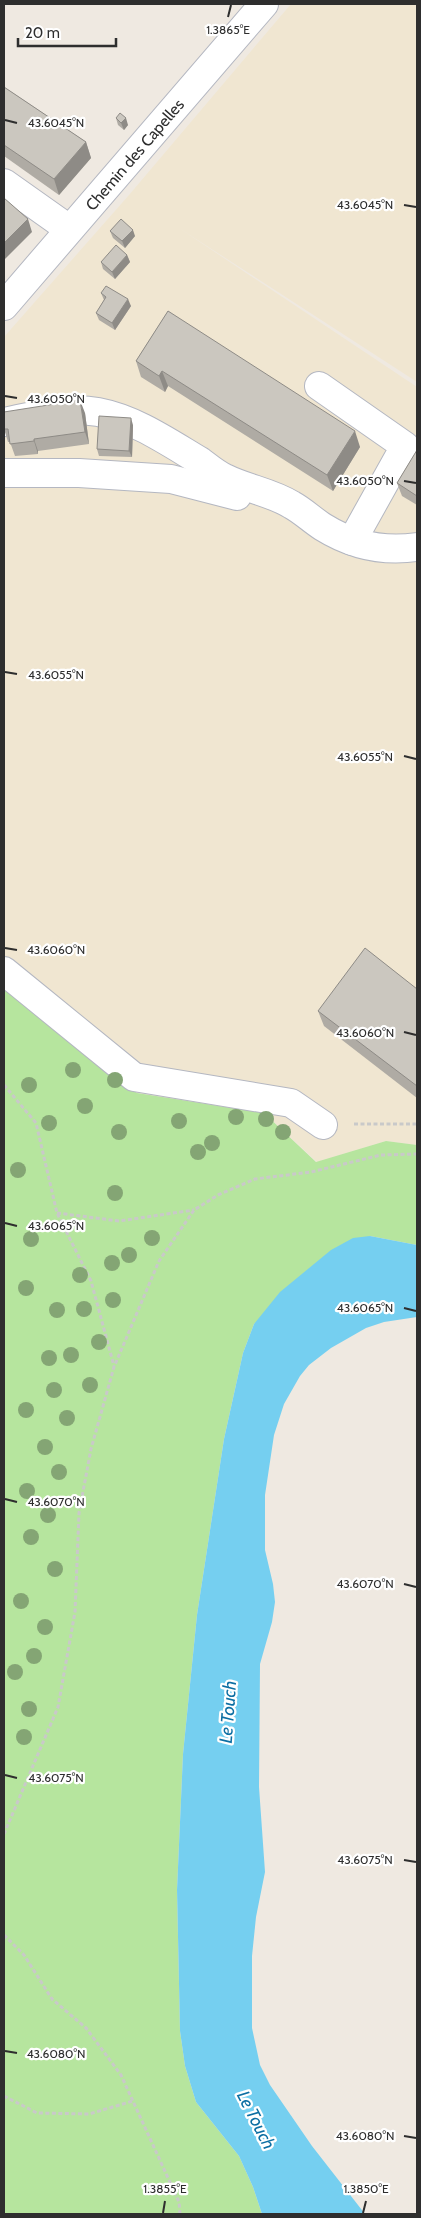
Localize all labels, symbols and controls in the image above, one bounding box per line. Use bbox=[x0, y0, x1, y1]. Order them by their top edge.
scale bar bbox=[18, 15, 115, 47]
text: 1.3865°E bbox=[206, 22, 250, 37]
text: 20 m bbox=[25, 24, 60, 42]
street label: Chemin des Capelles bbox=[82, 95, 188, 214]
text: 43.6045°N bbox=[28, 115, 84, 130]
text: 43.6045°N bbox=[337, 197, 393, 212]
text: 43.6050°N bbox=[27, 391, 85, 406]
text: 43.6050°N bbox=[336, 473, 394, 488]
text: 43.6055°N bbox=[28, 667, 84, 682]
text: 43.6055°N bbox=[337, 749, 393, 764]
text: 43.6060°N bbox=[27, 942, 85, 957]
text: 43.6060°N bbox=[336, 1025, 394, 1040]
text: 43.6065°N bbox=[28, 1218, 84, 1233]
text: 43.6065°N bbox=[337, 1300, 393, 1315]
text: 43.6070°N bbox=[27, 1494, 85, 1509]
text: 43.6070°N bbox=[336, 1576, 394, 1591]
water label: Le Touch bbox=[215, 1680, 241, 1744]
text: 43.6075°N bbox=[28, 1770, 84, 1785]
text: 43.6075°N bbox=[337, 1852, 393, 1867]
text: 43.6080°N bbox=[27, 2046, 85, 2061]
water label: Le Touch bbox=[232, 2087, 280, 2153]
text: 43.6080°N bbox=[336, 2128, 394, 2143]
text: 1.3855°E bbox=[143, 2181, 187, 2196]
text: 1.3850°E bbox=[343, 2181, 389, 2196]

